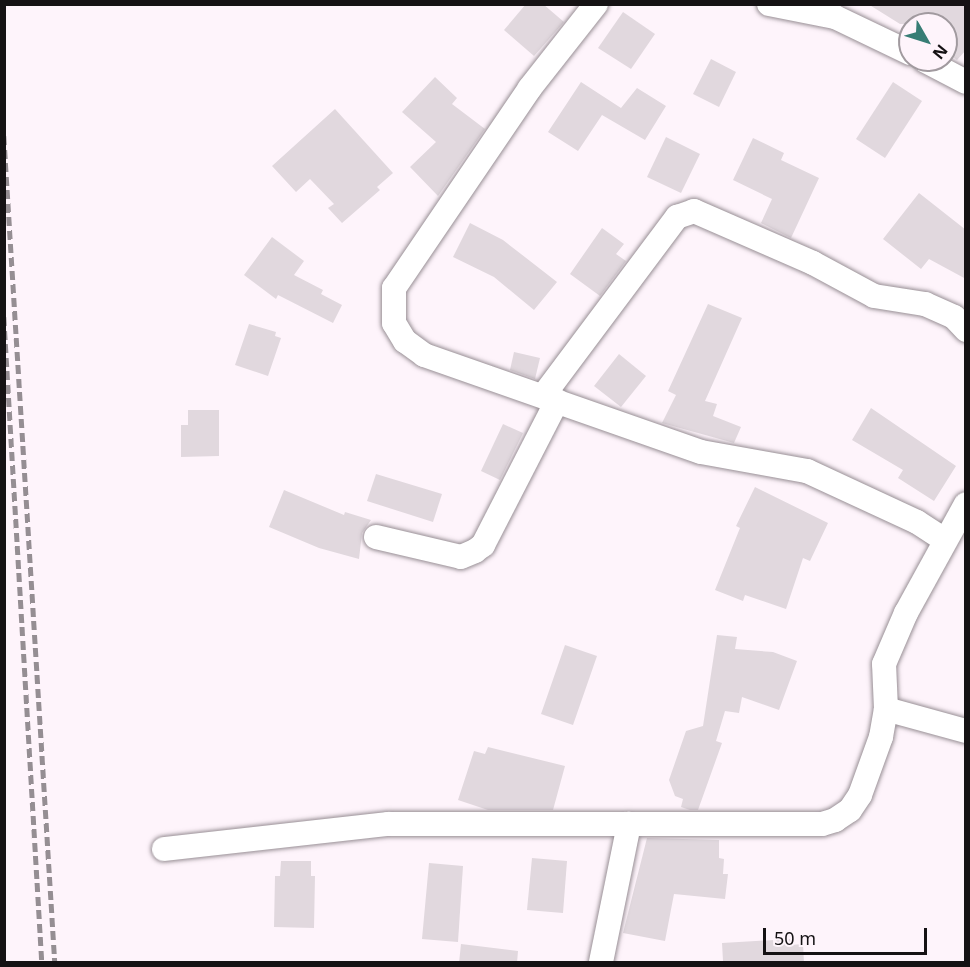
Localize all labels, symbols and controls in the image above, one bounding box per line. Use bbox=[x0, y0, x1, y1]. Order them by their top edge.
north arrow bbox=[898, 12, 958, 72]
text: N bbox=[928, 40, 953, 64]
scale bar bbox=[766, 916, 930, 954]
text: 50 m bbox=[774, 926, 816, 950]

